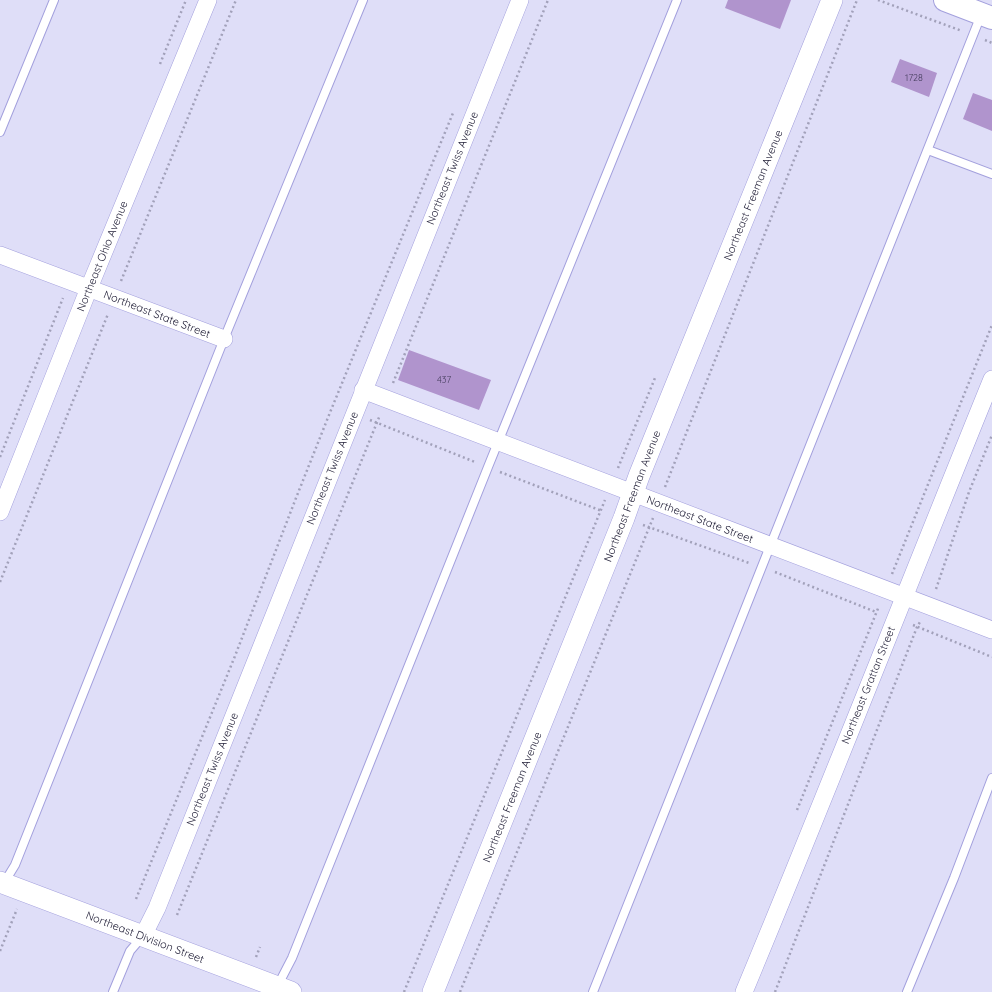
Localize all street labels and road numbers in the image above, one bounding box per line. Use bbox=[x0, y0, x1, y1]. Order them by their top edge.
street label: Northeast Twiss Avenue bbox=[423, 109, 481, 227]
street label: Northeast Freeman Avenue bbox=[720, 128, 786, 262]
street label: Northeast Ohio Avenue bbox=[73, 199, 131, 313]
street label: Northeast State Street bbox=[102, 287, 213, 341]
street label: Northeast Twiss Avenue bbox=[303, 409, 361, 527]
street label: Northeast Freeman Avenue bbox=[600, 428, 664, 564]
street label: Northeast State Street bbox=[645, 492, 756, 546]
street label: Northeast Grattan Street bbox=[838, 624, 898, 746]
street label: Northeast Twiss Avenue bbox=[183, 710, 241, 828]
street label: Northeast Freeman Avenue bbox=[479, 730, 545, 864]
street label: Northeast Division Street bbox=[84, 908, 206, 966]

